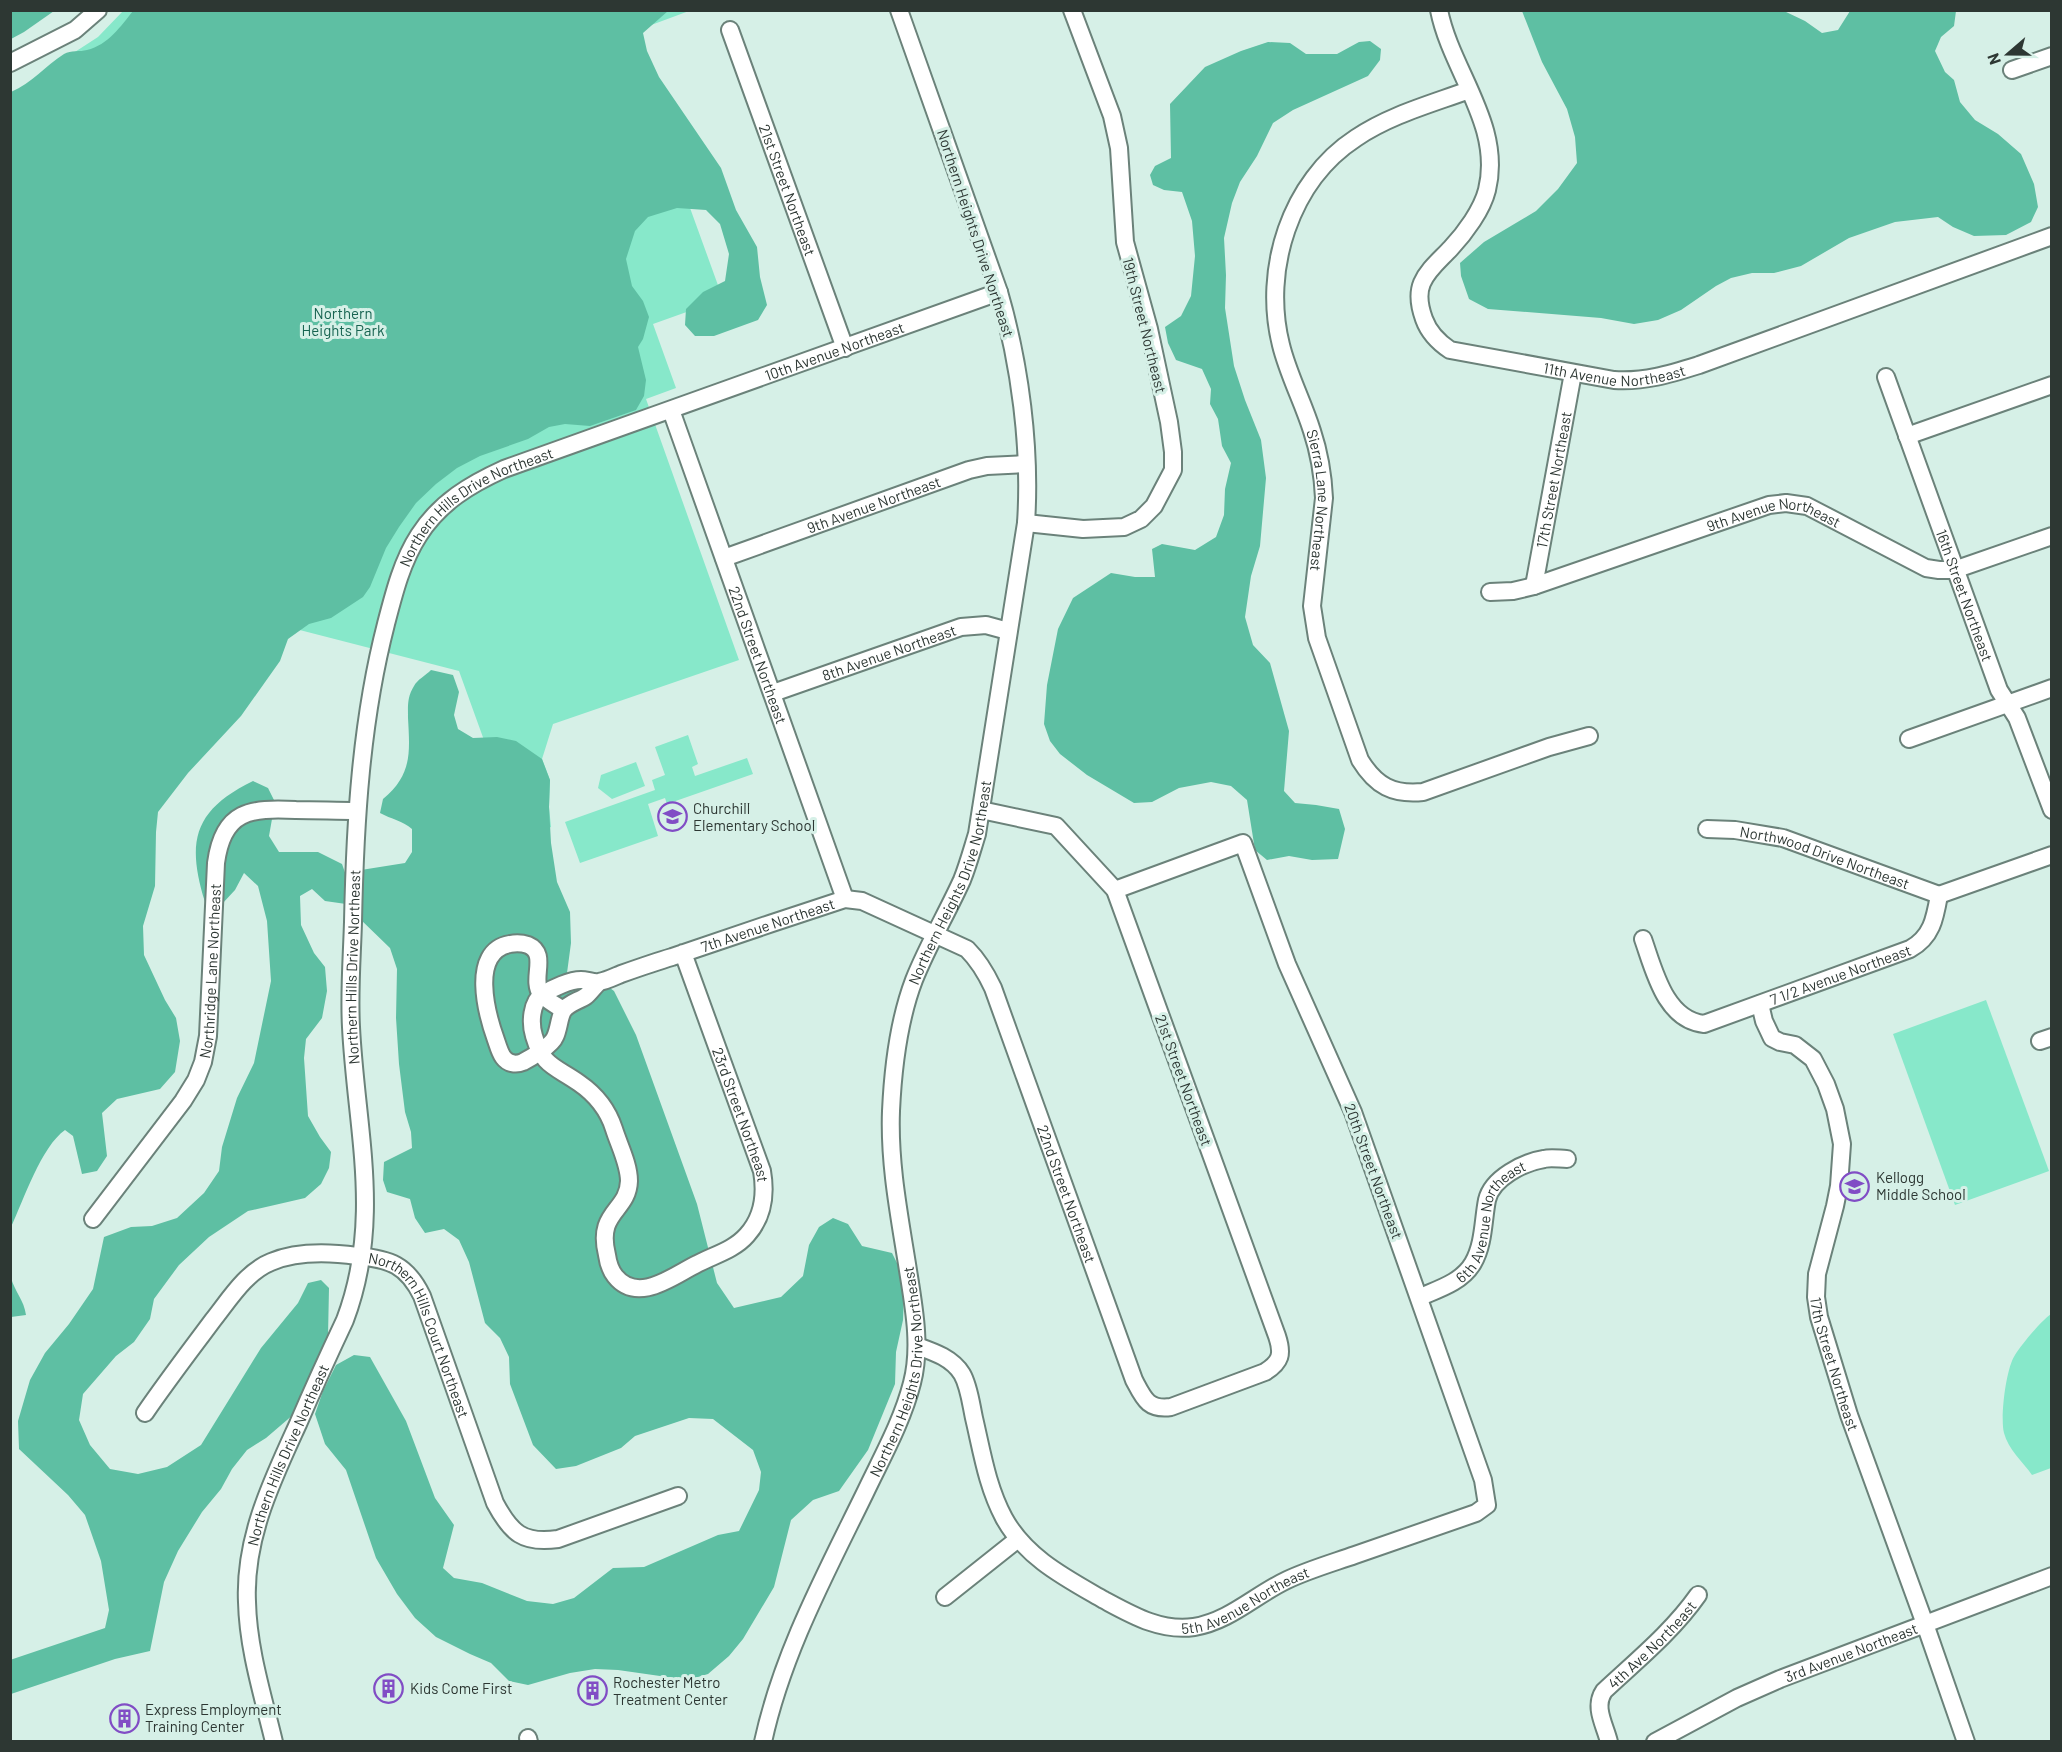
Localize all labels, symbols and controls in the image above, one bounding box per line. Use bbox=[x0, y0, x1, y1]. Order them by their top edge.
north arrow bbox=[1978, 24, 2038, 84]
text: N bbox=[1983, 51, 2004, 68]
street label: 21st Street Northeast bbox=[756, 122, 820, 258]
street label: Northern Heights Drive Northeast bbox=[934, 127, 1018, 339]
street label: 19th Street Northeast bbox=[1119, 255, 1171, 395]
park label: Northern Heights Park bbox=[302, 304, 385, 339]
street label: 10th Avenue Northeast bbox=[762, 318, 907, 384]
street label: 11th Avenue Northeast bbox=[1542, 358, 1687, 389]
street label: 17th Street Northeast bbox=[1532, 410, 1575, 550]
street label: Sierra Lane Northeast bbox=[1303, 427, 1333, 572]
street label: Northern Hills Drive Northeast bbox=[395, 443, 555, 569]
street label: 9th Avenue Northeast bbox=[804, 472, 943, 537]
text: 9th Avenue Northeast bbox=[1704, 494, 1844, 535]
street label: 9th Avenue Northeast bbox=[1704, 519, 1844, 537]
street label: 16th Street Northeast bbox=[1933, 527, 1997, 664]
street label: 22nd Street Northeast bbox=[725, 584, 791, 726]
street label: 8th Avenue Northeast bbox=[820, 620, 958, 684]
street label: Northern Heights Drive Northeast bbox=[904, 779, 994, 987]
place label: Churchill Elementary School bbox=[693, 799, 815, 834]
school or university icon: Churchill Elementary School bbox=[656, 801, 688, 833]
street label: Northwood Drive Northeast bbox=[1739, 822, 1912, 893]
street label: Northern Hills Drive Northeast bbox=[341, 869, 363, 1065]
street label: Northridge Lane Northeast bbox=[195, 883, 224, 1060]
street label: 7th Avenue Northeast bbox=[698, 894, 837, 955]
street label: 7 1/2 Avenue Northeast bbox=[1767, 940, 1913, 1008]
street label: 21st Street Northeast bbox=[1152, 1012, 1216, 1148]
street label: 23rd Street Northeast bbox=[709, 1045, 772, 1183]
street label: 20th Street Northeast bbox=[1341, 1101, 1407, 1241]
street label: 22nd Street Northeast bbox=[1034, 1123, 1100, 1265]
street label: 6th Avenue Northeast bbox=[1452, 1156, 1528, 1286]
place label: Kellogg Middle School bbox=[1876, 1168, 1966, 1203]
school or university icon: Kellogg Middle School bbox=[1839, 1170, 1871, 1202]
street label: Northern Hills Court Northeast bbox=[367, 1248, 473, 1420]
street label: Northern Heights Drive Northeast bbox=[865, 1265, 926, 1480]
street label: 17th Street Northeast bbox=[1807, 1296, 1863, 1433]
street label: Northern Hills Drive Northeast bbox=[243, 1361, 332, 1548]
street label: 5th Avenue Northeast bbox=[1181, 1563, 1311, 1637]
street label: 4th Ave Northeast bbox=[1604, 1597, 1700, 1692]
street label: 3rd Avenue Northeast bbox=[1782, 1619, 1920, 1685]
building icon: Kids Come First bbox=[373, 1672, 405, 1704]
place label: Rochester Metro Treatment Center bbox=[613, 1673, 728, 1708]
building icon: Rochester Metro Treatment Center bbox=[576, 1675, 608, 1707]
place label: Kids Come First bbox=[410, 1679, 512, 1697]
place label: Express Employment Training Center bbox=[145, 1700, 282, 1735]
building icon: Express Employment Training Center bbox=[108, 1702, 140, 1734]

